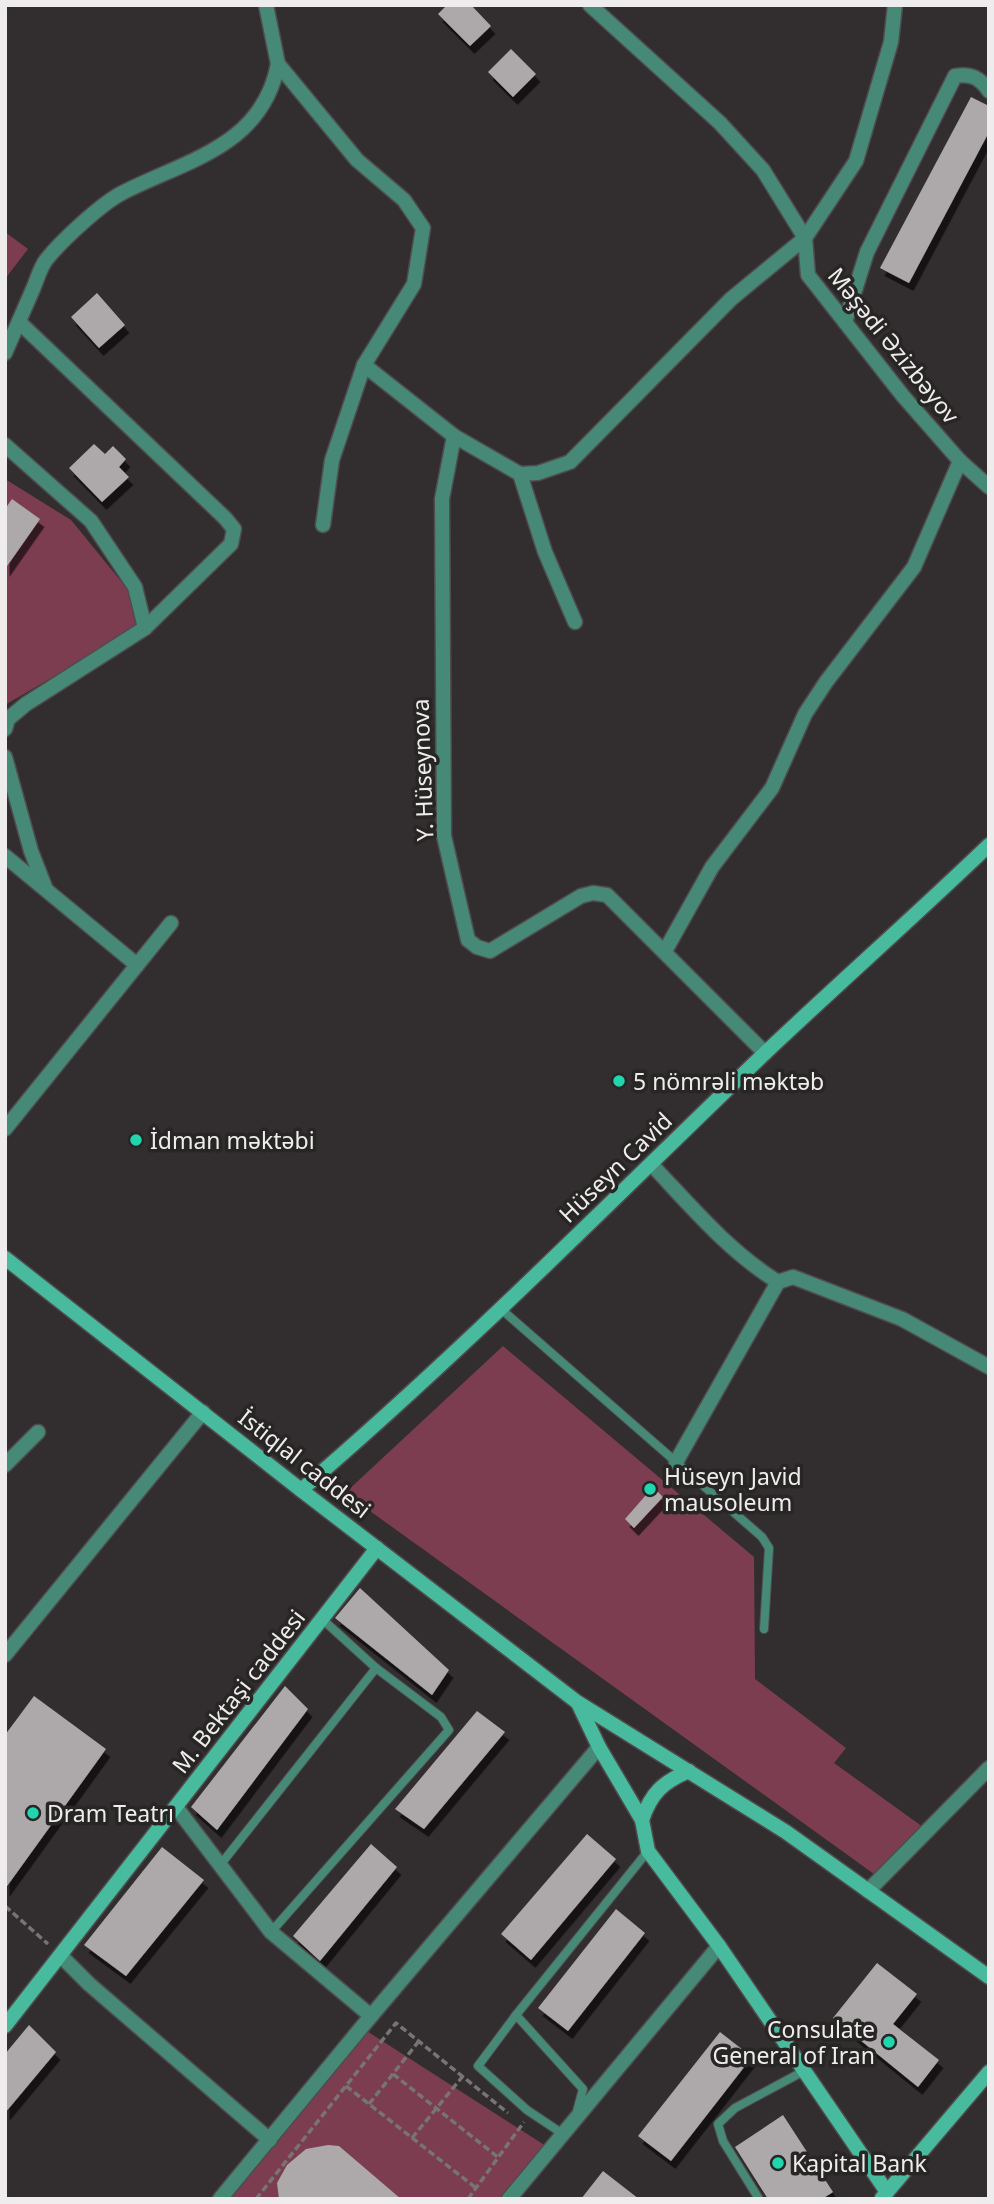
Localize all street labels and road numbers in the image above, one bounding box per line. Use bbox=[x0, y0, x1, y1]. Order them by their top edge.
street label: Məşədi Əzizbəyov bbox=[821, 260, 967, 430]
street label: Y. Hüseynova bbox=[404, 698, 440, 842]
street label: Hüseyn Cavid bbox=[551, 1105, 679, 1229]
street label: İstiqlal caddesi bbox=[232, 1401, 378, 1525]
street label: M. Bektaşi caddesi bbox=[164, 1603, 312, 1779]

